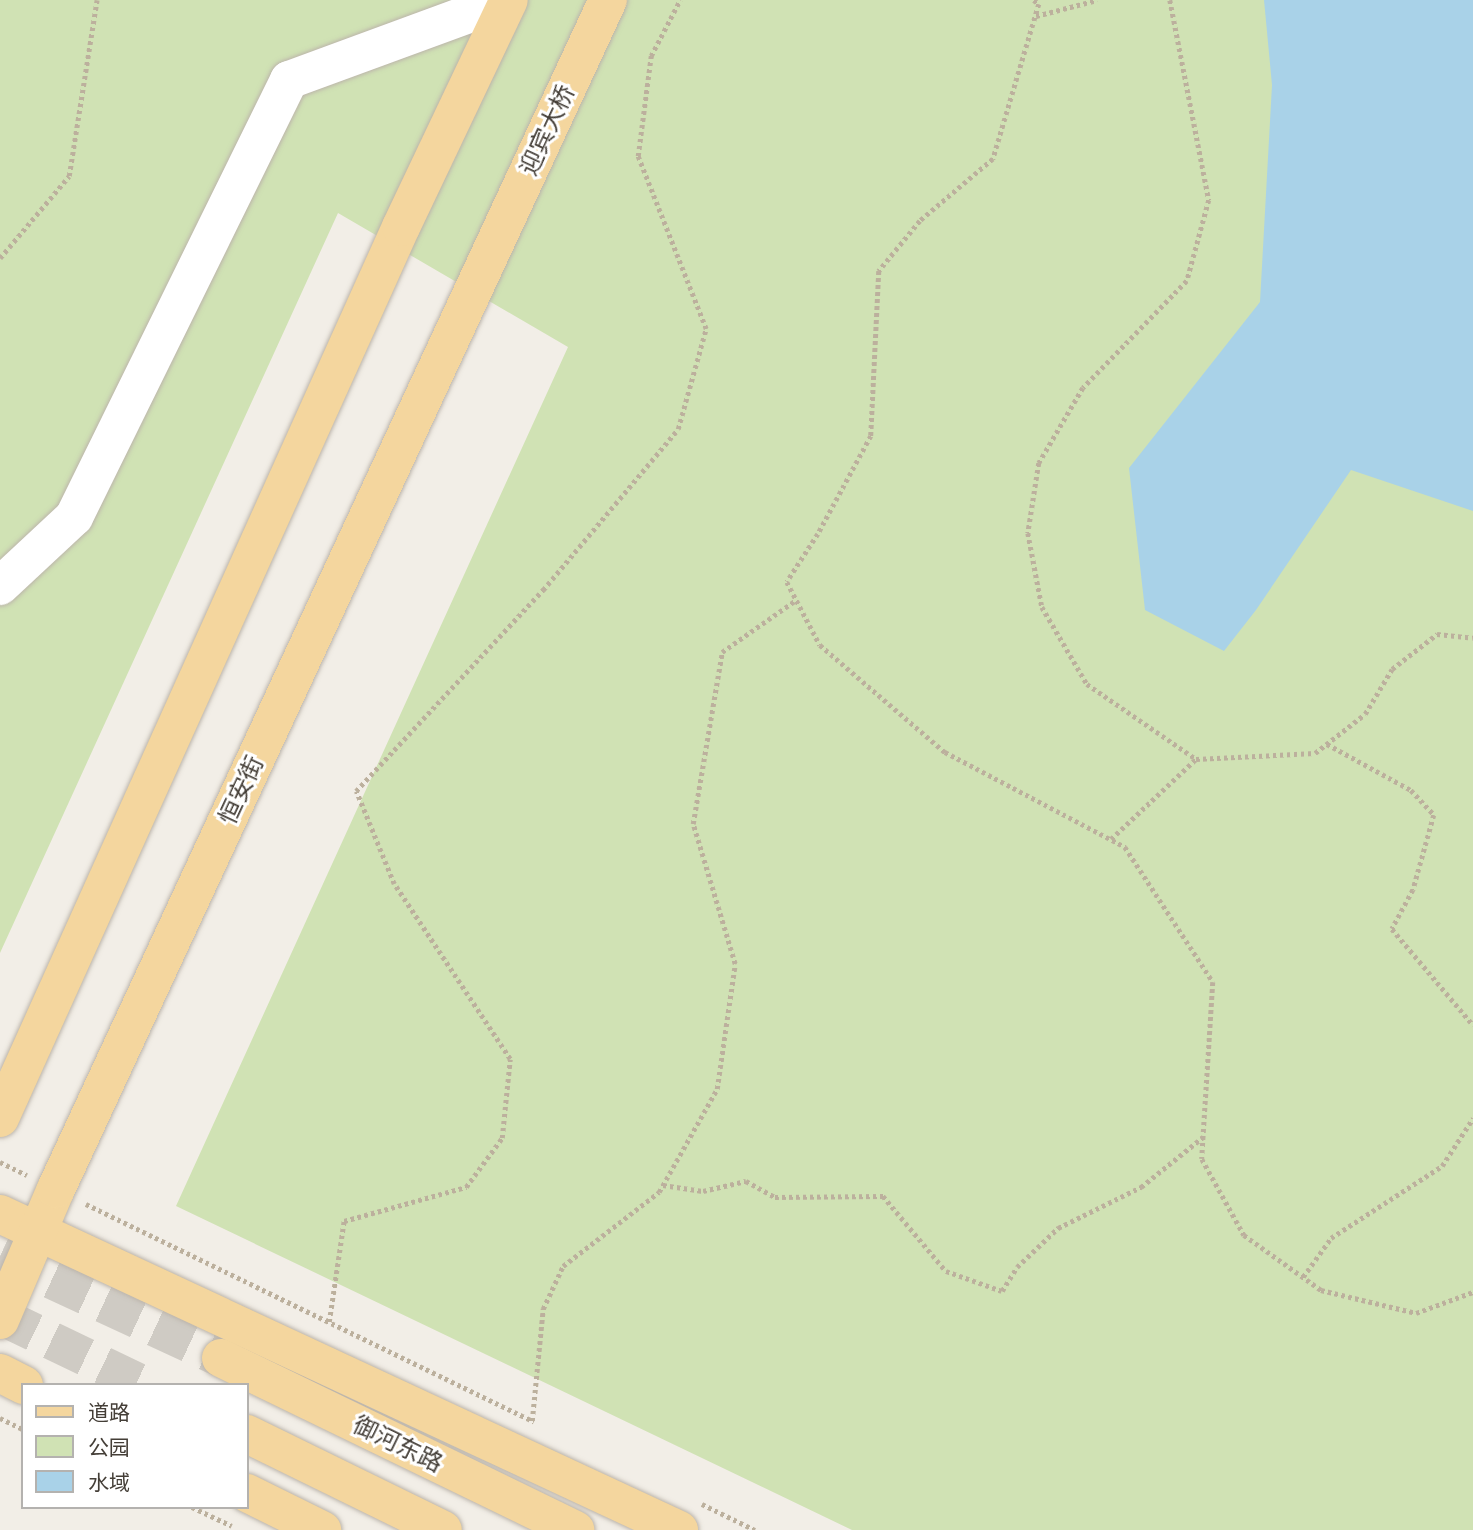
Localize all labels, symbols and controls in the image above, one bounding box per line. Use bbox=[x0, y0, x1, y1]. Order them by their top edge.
street label: 迎宾大桥 bbox=[514, 80, 580, 180]
street label: 恒安街 bbox=[213, 751, 269, 829]
legend bbox=[21, 1383, 248, 1509]
text: 道路 bbox=[88, 1396, 130, 1428]
street label: 御河东路 bbox=[349, 1410, 447, 1478]
text: 公园 bbox=[88, 1431, 130, 1463]
text: 水域 bbox=[88, 1466, 130, 1498]

